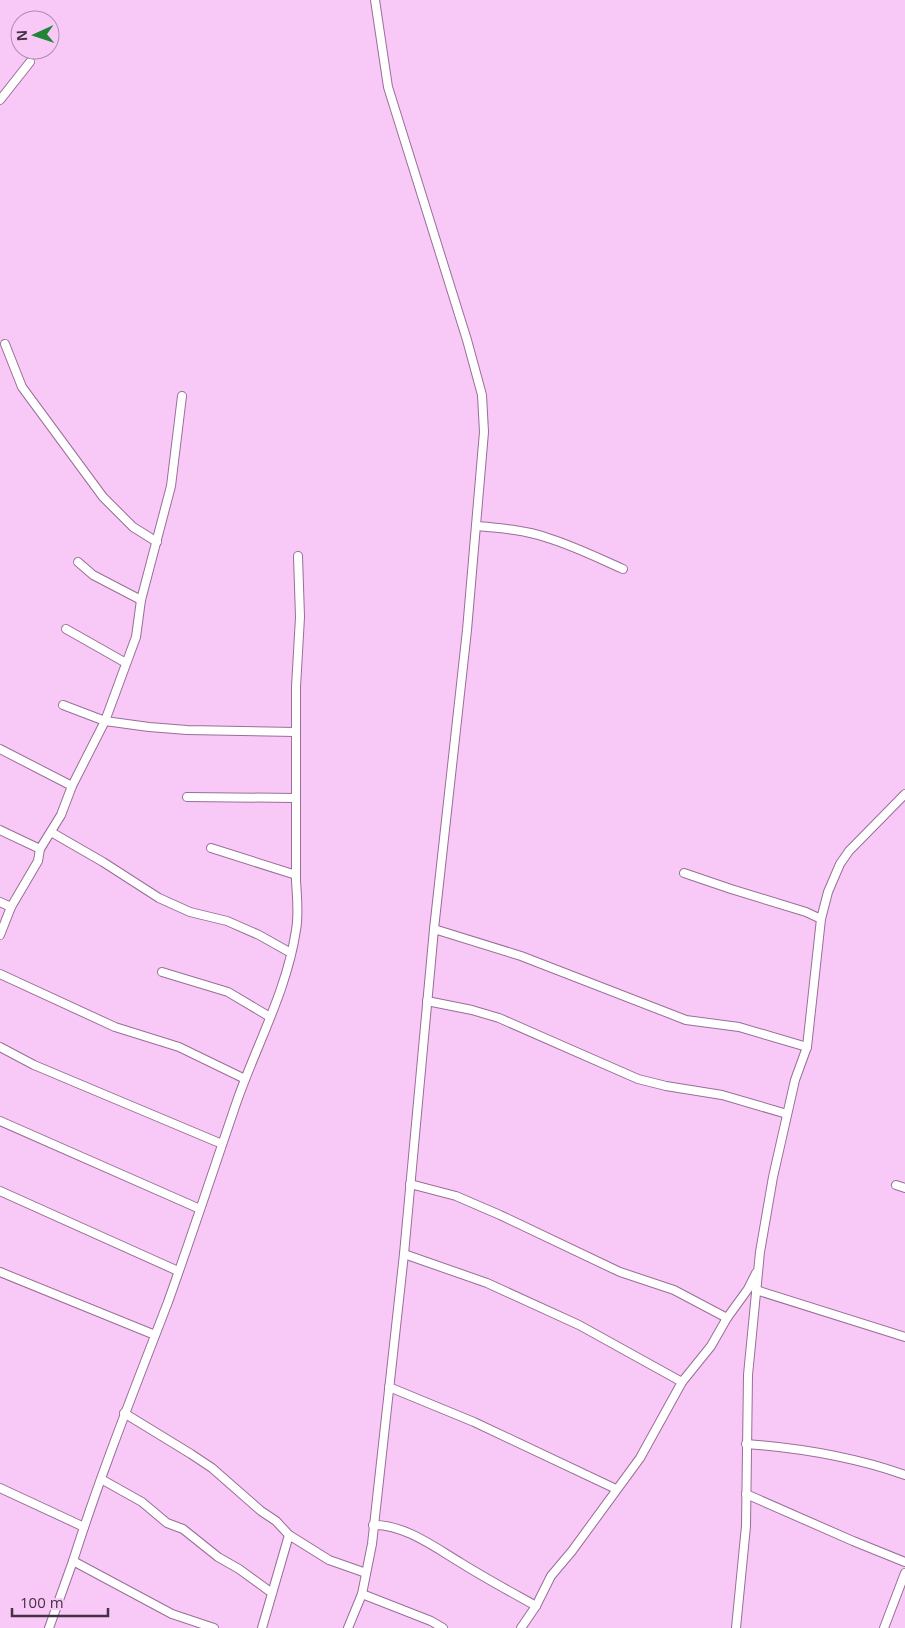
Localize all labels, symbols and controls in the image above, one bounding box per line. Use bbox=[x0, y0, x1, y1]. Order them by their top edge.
north arrow bbox=[10, 10, 60, 60]
text: N bbox=[12, 30, 31, 42]
scale bar bbox=[12, 1586, 109, 1618]
text: 100 m bbox=[20, 1592, 64, 1612]

